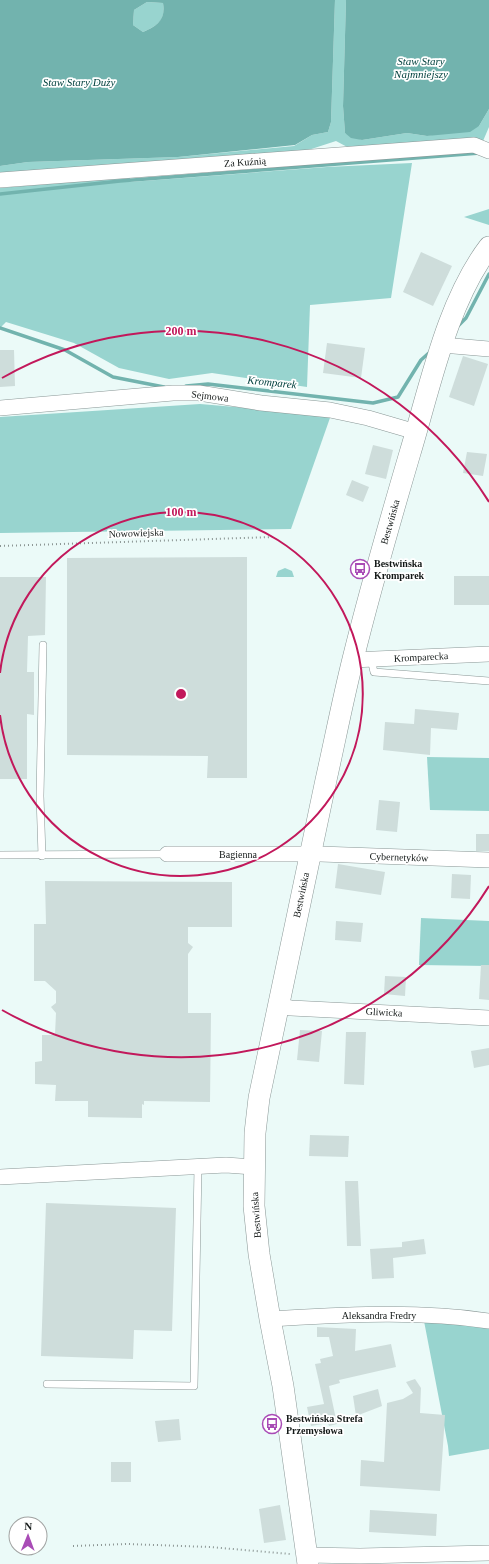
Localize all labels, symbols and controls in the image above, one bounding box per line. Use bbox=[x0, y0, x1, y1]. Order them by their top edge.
water label: Staw Stary Najmniejszy bbox=[393, 55, 448, 80]
water label: Staw Stary Duży bbox=[43, 76, 115, 88]
street label: Za Kuźnią bbox=[224, 155, 267, 169]
text: 200 m bbox=[166, 324, 197, 338]
water label: Kromparek bbox=[246, 373, 298, 391]
street label: Sejmowa bbox=[191, 388, 230, 404]
street label: Bestwińska bbox=[378, 498, 402, 546]
text: 100 m bbox=[166, 505, 197, 519]
street label: Nowowiejska bbox=[108, 527, 164, 539]
bus stop icon: Bestwińska Kromparek bbox=[349, 558, 371, 580]
place label: Bestwińska Kromparek bbox=[374, 558, 425, 581]
street label: Kromparecka bbox=[394, 650, 449, 664]
centre of rings bbox=[174, 687, 188, 701]
street label: Bagienna bbox=[219, 849, 257, 860]
street label: Cybernetyków bbox=[369, 850, 429, 864]
street label: Bestwińska bbox=[291, 871, 311, 919]
street label: Gliwicka bbox=[365, 1006, 403, 1018]
street label: Bestwińska bbox=[249, 1191, 263, 1238]
street label: Aleksandra Fredry bbox=[342, 1310, 416, 1321]
bus stop icon: Bestwińska Strefa Przemysłowa bbox=[261, 1413, 283, 1435]
place label: Bestwińska Strefa Przemysłowa bbox=[286, 1413, 363, 1436]
north arrow bbox=[8, 1516, 48, 1556]
text: N bbox=[24, 1520, 32, 1532]

